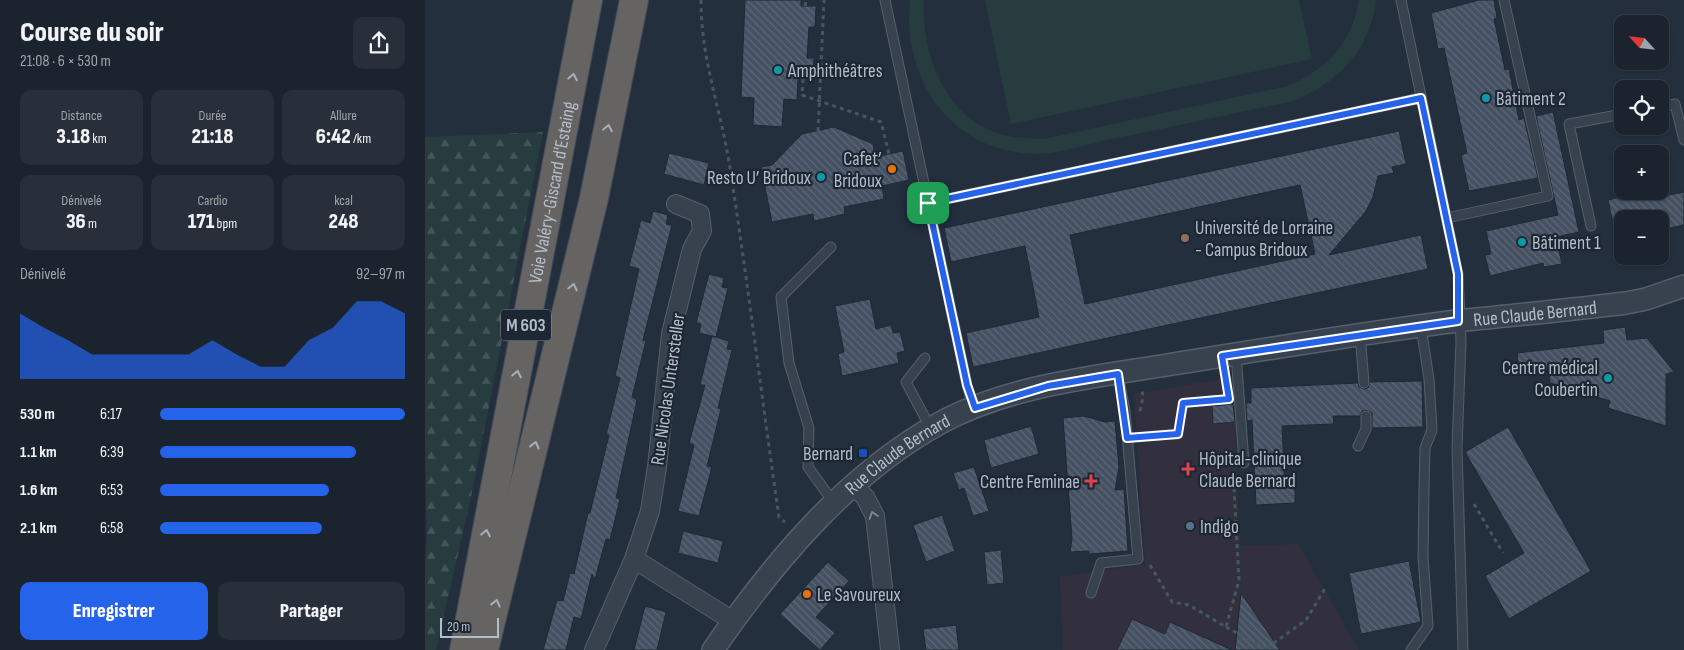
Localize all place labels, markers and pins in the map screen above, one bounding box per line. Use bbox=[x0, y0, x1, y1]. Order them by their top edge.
place label: Amphithéâtres bbox=[787, 60, 883, 83]
marker: Amphithéâtres bbox=[772, 64, 784, 76]
place label: Bâtiment 2 bbox=[1496, 88, 1566, 111]
marker: Bâtiment 2 bbox=[1480, 92, 1492, 104]
place label: Cafet’ Bridoux bbox=[834, 148, 882, 193]
marker: Cafet’ Bridoux bbox=[886, 163, 898, 175]
place label: Resto U’ Bridoux bbox=[707, 167, 811, 190]
marker: Resto U’ Bridoux bbox=[815, 171, 827, 183]
pin bbox=[907, 182, 949, 224]
place label: Université de Lorraine - Campus Bridoux bbox=[1195, 217, 1333, 262]
marker: Université de Lorraine - Campus Bridoux bbox=[1179, 232, 1191, 244]
place label: Bâtiment 1 bbox=[1532, 232, 1601, 255]
marker: Bâtiment 1 bbox=[1516, 236, 1528, 248]
place label: Centre médical Coubertin bbox=[1502, 357, 1598, 402]
marker: Centre médical Coubertin bbox=[1602, 372, 1614, 384]
place label: Bernard bbox=[803, 443, 853, 466]
marker: Bernard bbox=[857, 447, 869, 459]
place label: Hôpital-clinique Claude Bernard bbox=[1199, 448, 1302, 493]
marker: Hôpital-clinique Claude Bernard bbox=[1181, 462, 1195, 476]
place label: Centre Feminae bbox=[980, 471, 1080, 494]
marker: Centre Feminae bbox=[1084, 474, 1098, 488]
place label: Indigo bbox=[1200, 516, 1239, 539]
marker: Indigo bbox=[1184, 520, 1196, 532]
place label: Le Savoureux bbox=[817, 584, 901, 607]
marker: Le Savoureux bbox=[801, 588, 813, 600]

